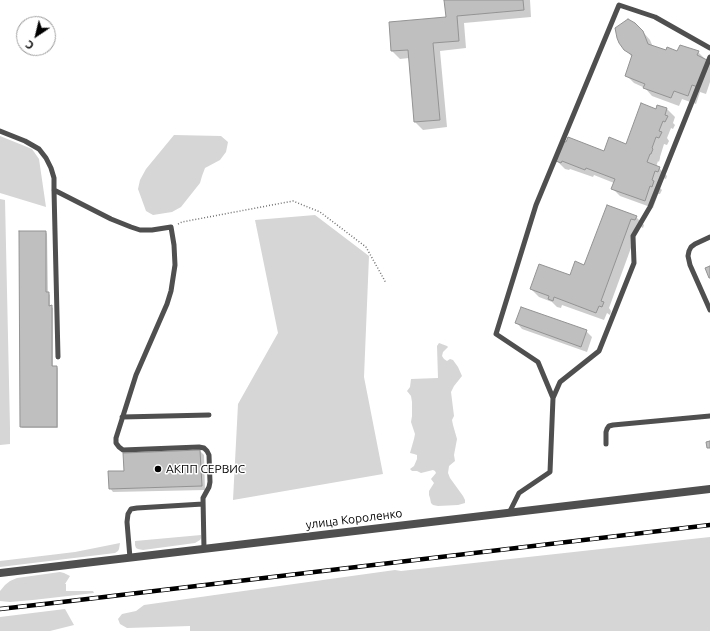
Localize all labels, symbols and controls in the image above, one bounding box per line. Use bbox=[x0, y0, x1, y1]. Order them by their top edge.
north arrow bbox=[16, 16, 56, 56]
text: С bbox=[23, 38, 36, 52]
place label: АКПП СЕРВИС bbox=[166, 462, 245, 476]
marker: АКПП СЕРВИС bbox=[153, 464, 163, 474]
street label: улица Короленко bbox=[305, 506, 403, 532]

